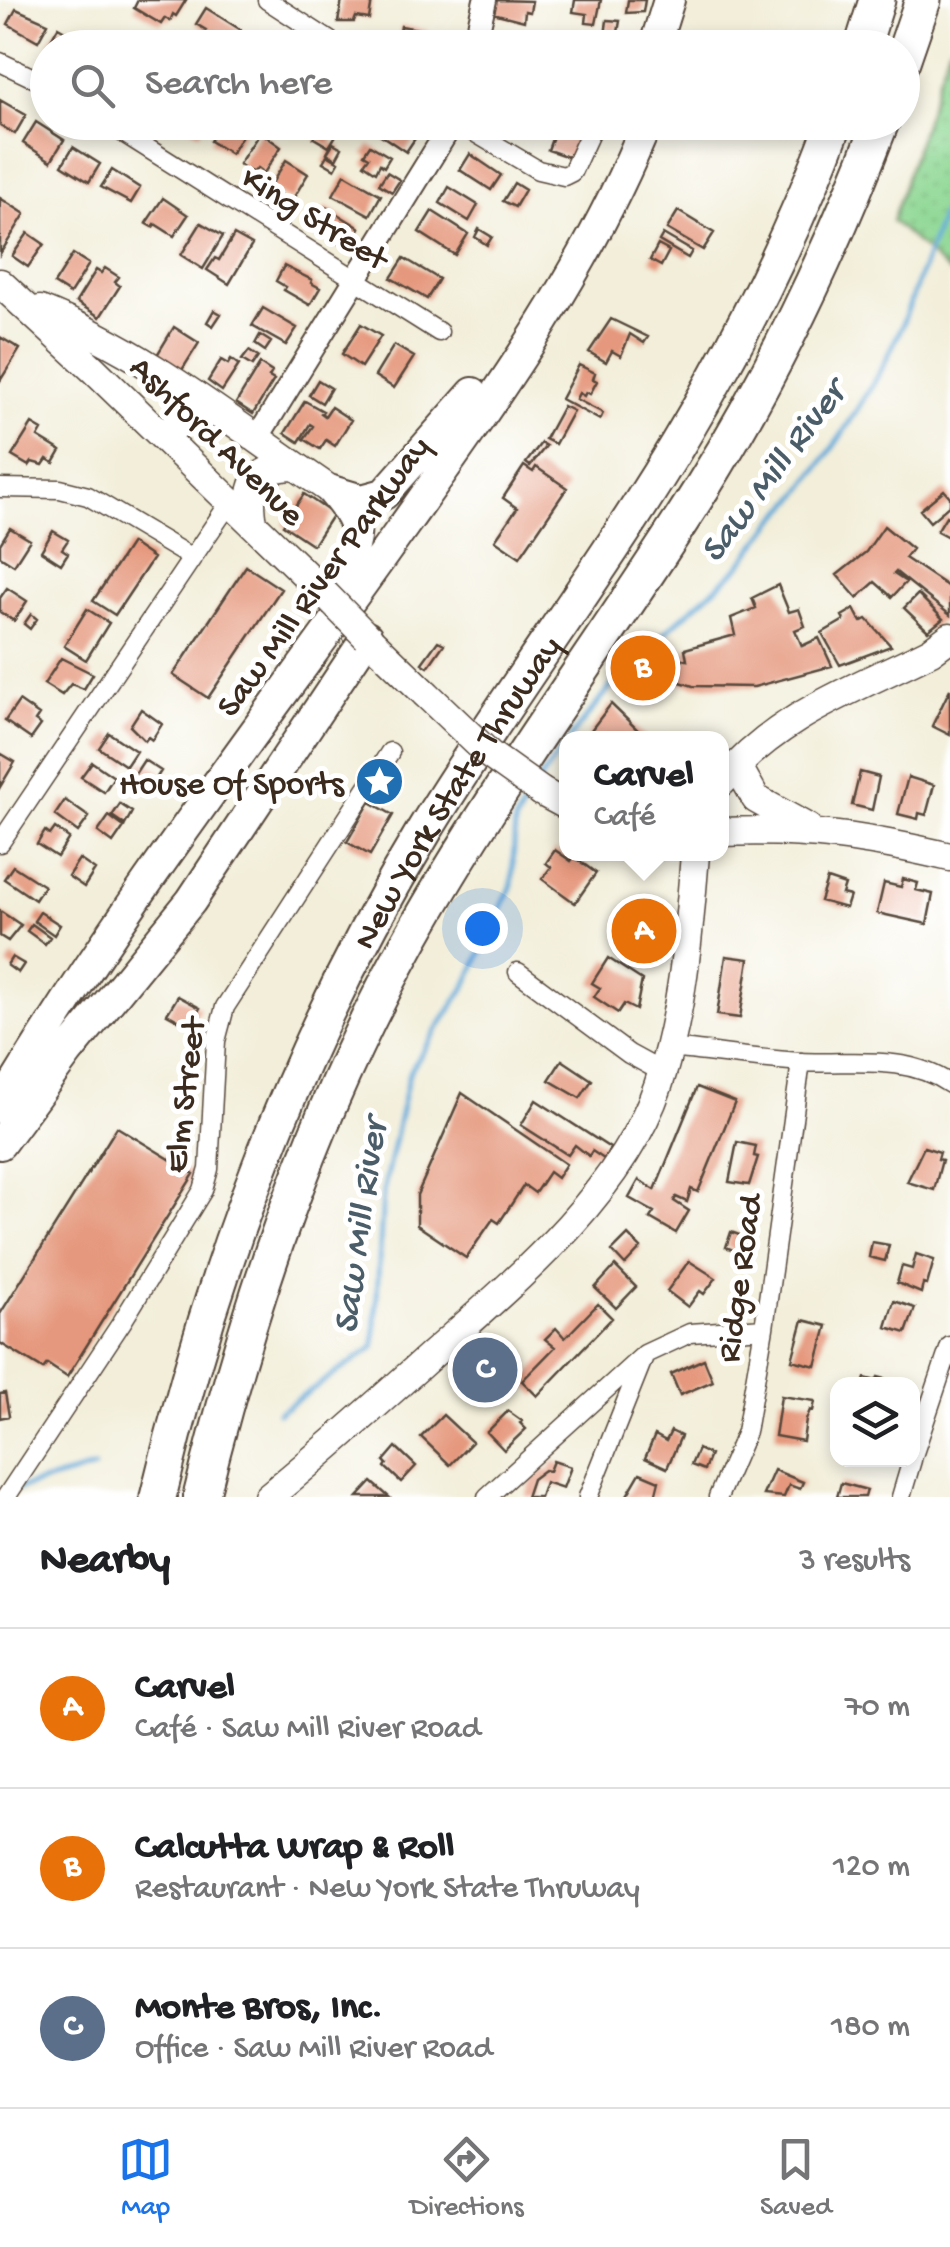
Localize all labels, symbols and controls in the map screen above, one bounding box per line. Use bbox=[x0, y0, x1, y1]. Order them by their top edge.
search box bbox=[30, 30, 920, 140]
icon: search bbox=[65, 58, 120, 113]
text: Search here bbox=[145, 63, 332, 107]
street label: King Street bbox=[232, 160, 396, 283]
street label: Ashford Avenue bbox=[119, 349, 312, 537]
water label: Saw Mill River bbox=[692, 368, 862, 573]
street label: Saw Mill River Parkway bbox=[210, 430, 441, 727]
street label: New York State Thruway bbox=[346, 629, 573, 958]
pin: B bbox=[610, 630, 676, 706]
popup bbox=[559, 731, 729, 861]
place icon: House Of Sports bbox=[353, 755, 405, 807]
text: Carvel bbox=[594, 755, 694, 799]
place label: House Of Sports bbox=[119, 766, 345, 807]
text: Café bbox=[594, 799, 655, 837]
pin: A bbox=[612, 894, 676, 968]
your location bbox=[457, 903, 508, 954]
street label: Elm Street bbox=[158, 1013, 218, 1176]
water label: Saw Mill River bbox=[326, 1110, 401, 1337]
street label: Ridge Road bbox=[710, 1190, 775, 1365]
pin: C bbox=[452, 1332, 518, 1408]
map controls bbox=[830, 1377, 920, 1467]
button: layers bbox=[830, 1377, 920, 1467]
text: Nearby bbox=[40, 1538, 170, 1587]
text: 3 results bbox=[799, 1543, 910, 1581]
text: Carvel bbox=[135, 1667, 235, 1711]
text: A bbox=[63, 1689, 82, 1727]
text: 70 m bbox=[845, 1689, 910, 1727]
text: Café · Saw Mill River Road bbox=[135, 1711, 481, 1749]
text: Calcutta Wrap & Roll bbox=[135, 1827, 454, 1871]
text: B bbox=[64, 1849, 81, 1887]
text: 120 m bbox=[833, 1849, 910, 1887]
text: Restaurant · New York State Thruway bbox=[135, 1871, 640, 1909]
text: Monte Bros, Inc. bbox=[135, 1987, 383, 2031]
text: C bbox=[64, 2009, 81, 2047]
text: 180 m bbox=[831, 2009, 910, 2047]
text: Office · Saw Mill River Road bbox=[135, 2031, 492, 2069]
tab: Map bbox=[118, 2132, 173, 2225]
tab: Directions bbox=[410, 2132, 524, 2225]
tab: Saved bbox=[760, 2132, 832, 2225]

